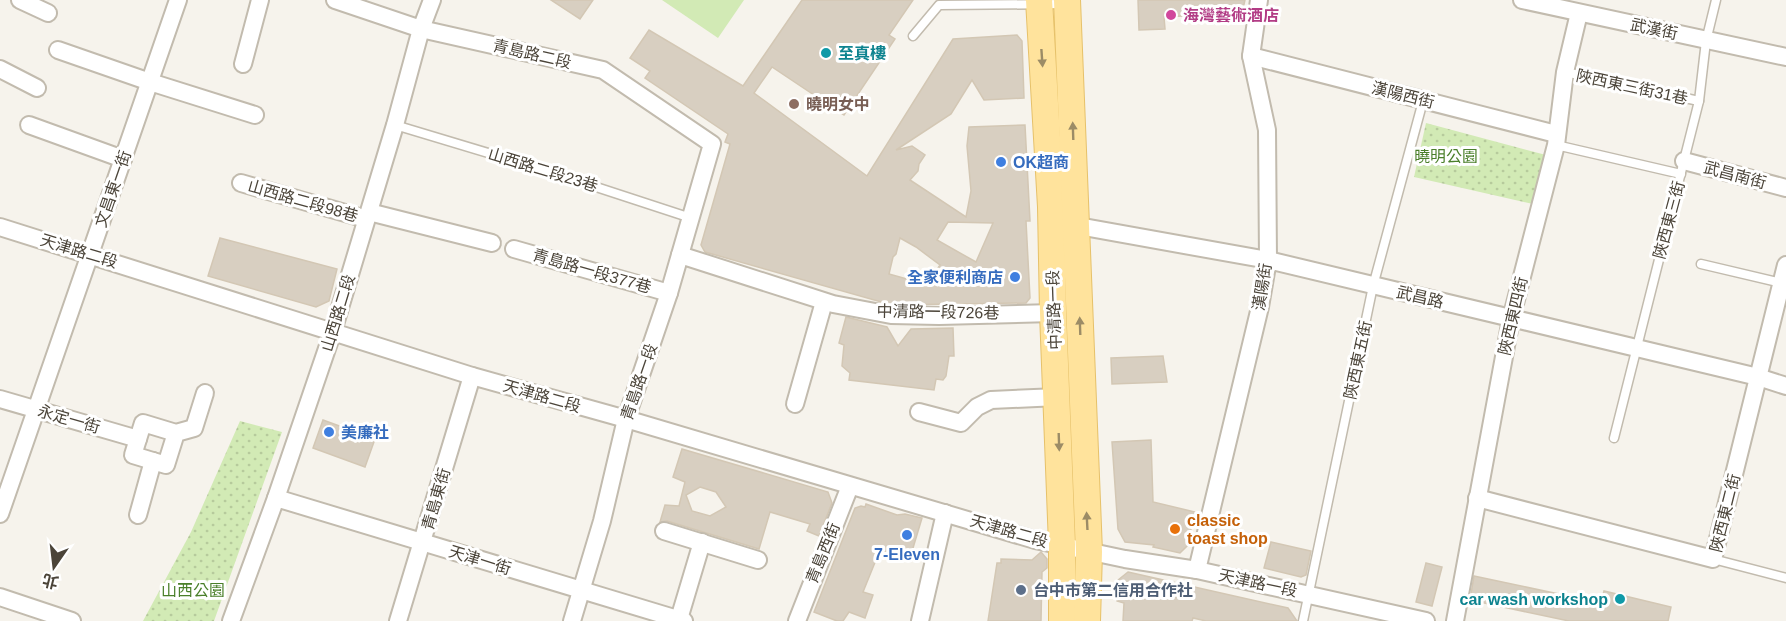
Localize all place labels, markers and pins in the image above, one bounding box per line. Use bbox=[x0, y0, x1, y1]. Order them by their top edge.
place label: 海灣藝術酒店 bbox=[1183, 7, 1279, 24]
marker: 海灣藝術酒店 bbox=[1164, 8, 1178, 22]
place label: 至真樓 bbox=[838, 45, 886, 62]
marker: 至真樓 bbox=[819, 46, 833, 60]
place label: 曉明女中 bbox=[806, 96, 870, 113]
marker: 曉明女中 bbox=[787, 97, 801, 111]
place label: OK超商 bbox=[1013, 154, 1069, 171]
marker: OK超商 bbox=[994, 155, 1008, 169]
place label: 全家便利商店 bbox=[907, 269, 1003, 286]
marker: 全家便利商店 bbox=[1008, 270, 1022, 284]
place label: 美廉社 bbox=[341, 423, 389, 441]
marker: 美廉社 bbox=[322, 425, 336, 439]
place label: classic toast shop bbox=[1187, 512, 1268, 547]
marker: classic toast shop bbox=[1168, 522, 1182, 536]
marker: 7-Eleven bbox=[900, 528, 914, 542]
place label: 7-Eleven bbox=[874, 546, 940, 563]
place label: 台中市第二信用合作社 bbox=[1033, 581, 1193, 599]
marker: 台中市第二信用合作社 bbox=[1014, 583, 1028, 597]
place label: car wash workshop bbox=[1460, 591, 1608, 608]
marker: car wash workshop bbox=[1613, 592, 1627, 606]

